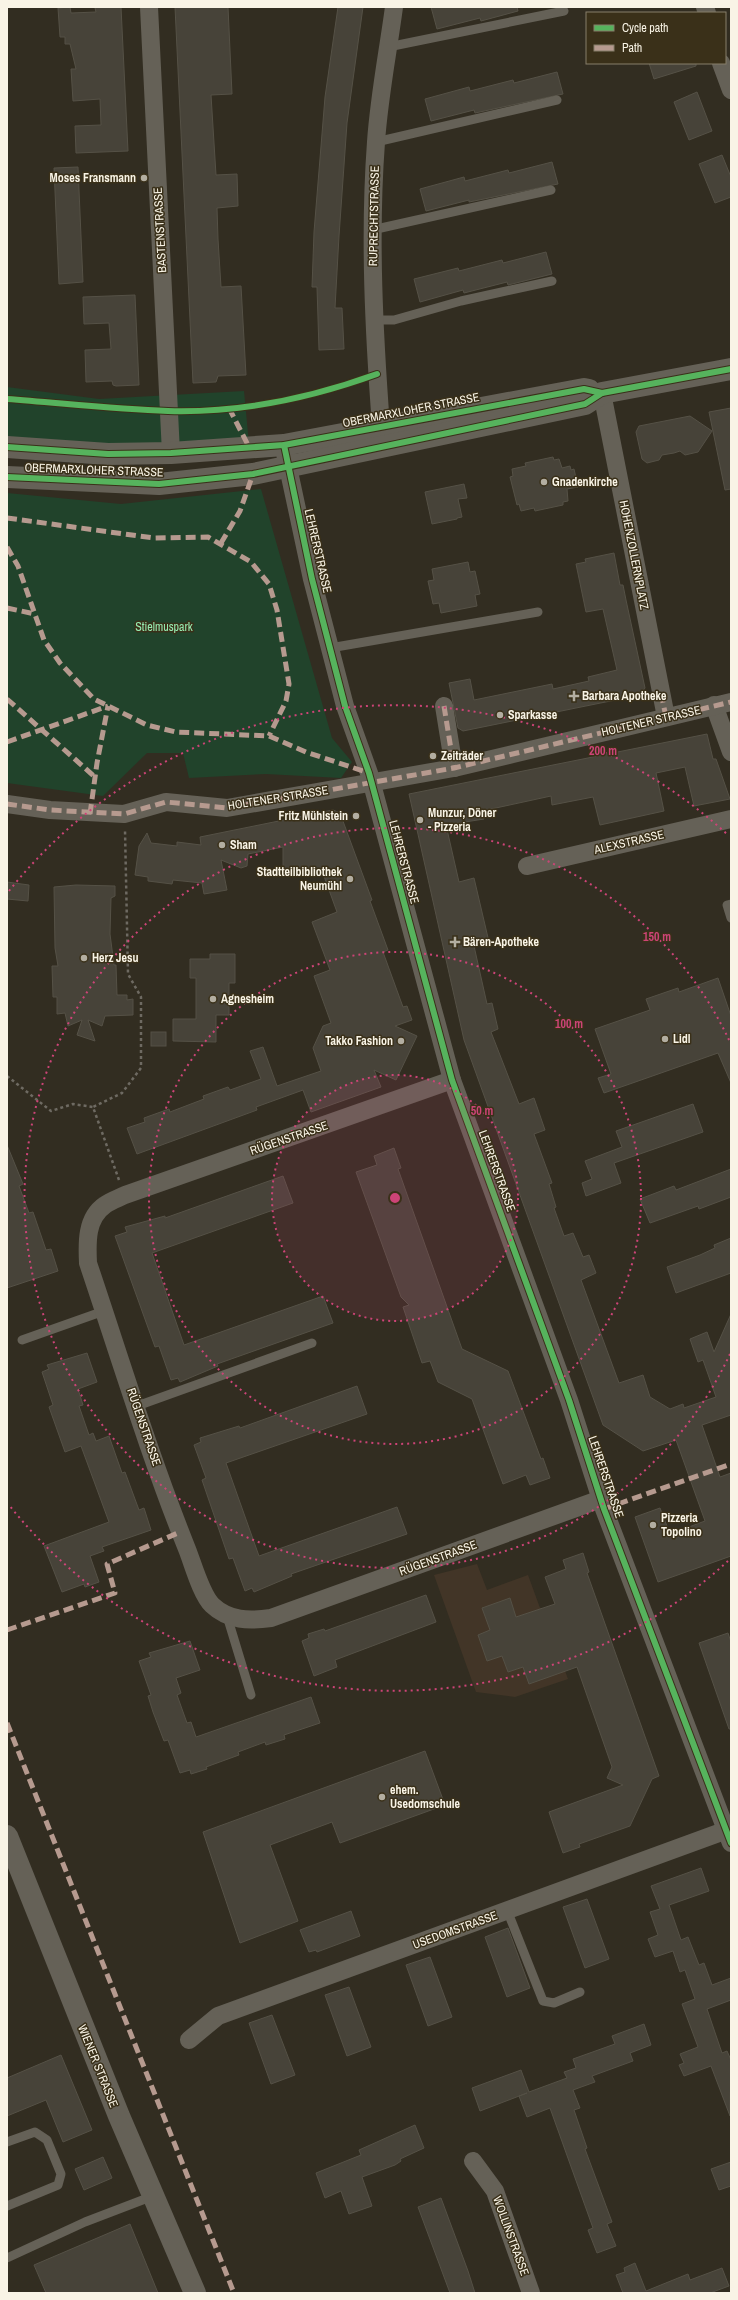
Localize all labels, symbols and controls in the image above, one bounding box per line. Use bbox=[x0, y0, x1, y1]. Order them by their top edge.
legend bbox=[586, 12, 726, 64]
text: Cycle path bbox=[622, 20, 669, 36]
text: Path bbox=[622, 40, 642, 56]
street label: RUPRECHTSTRASSE bbox=[365, 166, 383, 266]
place label: Moses Fransmann bbox=[50, 170, 136, 186]
marker: Moses Fransmann bbox=[139, 173, 149, 183]
street label: BASTENSTRASSE bbox=[150, 187, 170, 273]
street label: OBERMARXLOHER STRASSE bbox=[341, 389, 481, 431]
street label: OBERMARXLOHER STRASSE bbox=[24, 460, 164, 480]
place label: Gnadenkirche bbox=[552, 474, 618, 490]
marker: Gnadenkirche bbox=[539, 477, 549, 487]
street label: HOHENZOLLERNPLATZ bbox=[616, 499, 652, 611]
street label: LEHRERSTRASSE bbox=[301, 507, 335, 595]
park label: Stielmuspark bbox=[135, 619, 193, 635]
place label: Barbara Apotheke bbox=[582, 688, 667, 704]
marker: Barbara Apotheke bbox=[569, 691, 579, 701]
street label: HOLTENER STRASSE bbox=[600, 702, 702, 740]
place label: Sparkasse bbox=[508, 707, 558, 723]
marker: Sparkasse bbox=[495, 710, 505, 720]
text: 200 m bbox=[589, 743, 617, 759]
place label: Zeiträder bbox=[441, 748, 483, 764]
marker: Zeiträder bbox=[428, 751, 438, 761]
street label: HOLTENER STRASSE bbox=[227, 782, 329, 814]
place label: Munzur, Döner - Pizzeria bbox=[428, 805, 497, 835]
place label: Fritz Mühlstein bbox=[279, 808, 348, 824]
marker: Fritz Mühlstein bbox=[351, 811, 361, 821]
marker: Munzur, Döner - Pizzeria bbox=[415, 815, 425, 825]
street label: LEHRERSTRASSE bbox=[385, 818, 423, 906]
street label: ALEXSTRASSE bbox=[592, 826, 665, 858]
place label: Sham bbox=[230, 837, 257, 853]
marker: Sham bbox=[217, 840, 227, 850]
place label: Stadtteilbibliothek Neumühl bbox=[257, 864, 343, 894]
marker: Stadtteilbibliothek Neumühl bbox=[345, 874, 355, 884]
text: 150 m bbox=[643, 929, 671, 945]
place label: Bären-Apotheke bbox=[463, 934, 540, 950]
marker: Bären-Apotheke bbox=[450, 937, 460, 947]
place label: Herz Jesu bbox=[92, 950, 139, 966]
marker: Herz Jesu bbox=[79, 953, 89, 963]
place label: Agnesheim bbox=[221, 991, 274, 1007]
marker: Agnesheim bbox=[208, 994, 218, 1004]
text: 100 m bbox=[555, 1016, 583, 1032]
place label: Lidl bbox=[673, 1031, 691, 1047]
place label: Takko Fashion bbox=[325, 1033, 393, 1049]
marker: Lidl bbox=[660, 1034, 670, 1044]
marker: Takko Fashion bbox=[396, 1036, 406, 1046]
text: 50 m bbox=[471, 1103, 493, 1119]
street label: RÜGENSTRASSE bbox=[248, 1116, 330, 1159]
street label: LEHRERSTRASSE bbox=[475, 1128, 519, 1214]
centre of rings bbox=[388, 1191, 402, 1205]
street label: RÜGENSTRASSE bbox=[123, 1386, 166, 1468]
street label: LEHRERSTRASSE bbox=[584, 1434, 628, 1520]
place label: Pizzeria Topolino bbox=[661, 1510, 702, 1540]
marker: Pizzeria Topolino bbox=[648, 1520, 658, 1530]
street label: RÜGENSTRASSE bbox=[397, 1536, 479, 1579]
place label: ehem. Usedomschule bbox=[390, 1782, 461, 1812]
marker: ehem. Usedomschule bbox=[377, 1792, 387, 1802]
street label: USEDOMSTRASSE bbox=[410, 1907, 500, 1953]
street label: WIENER STRASSE bbox=[74, 2022, 122, 2110]
street label: WOLLINSTRASSE bbox=[489, 2194, 533, 2278]

